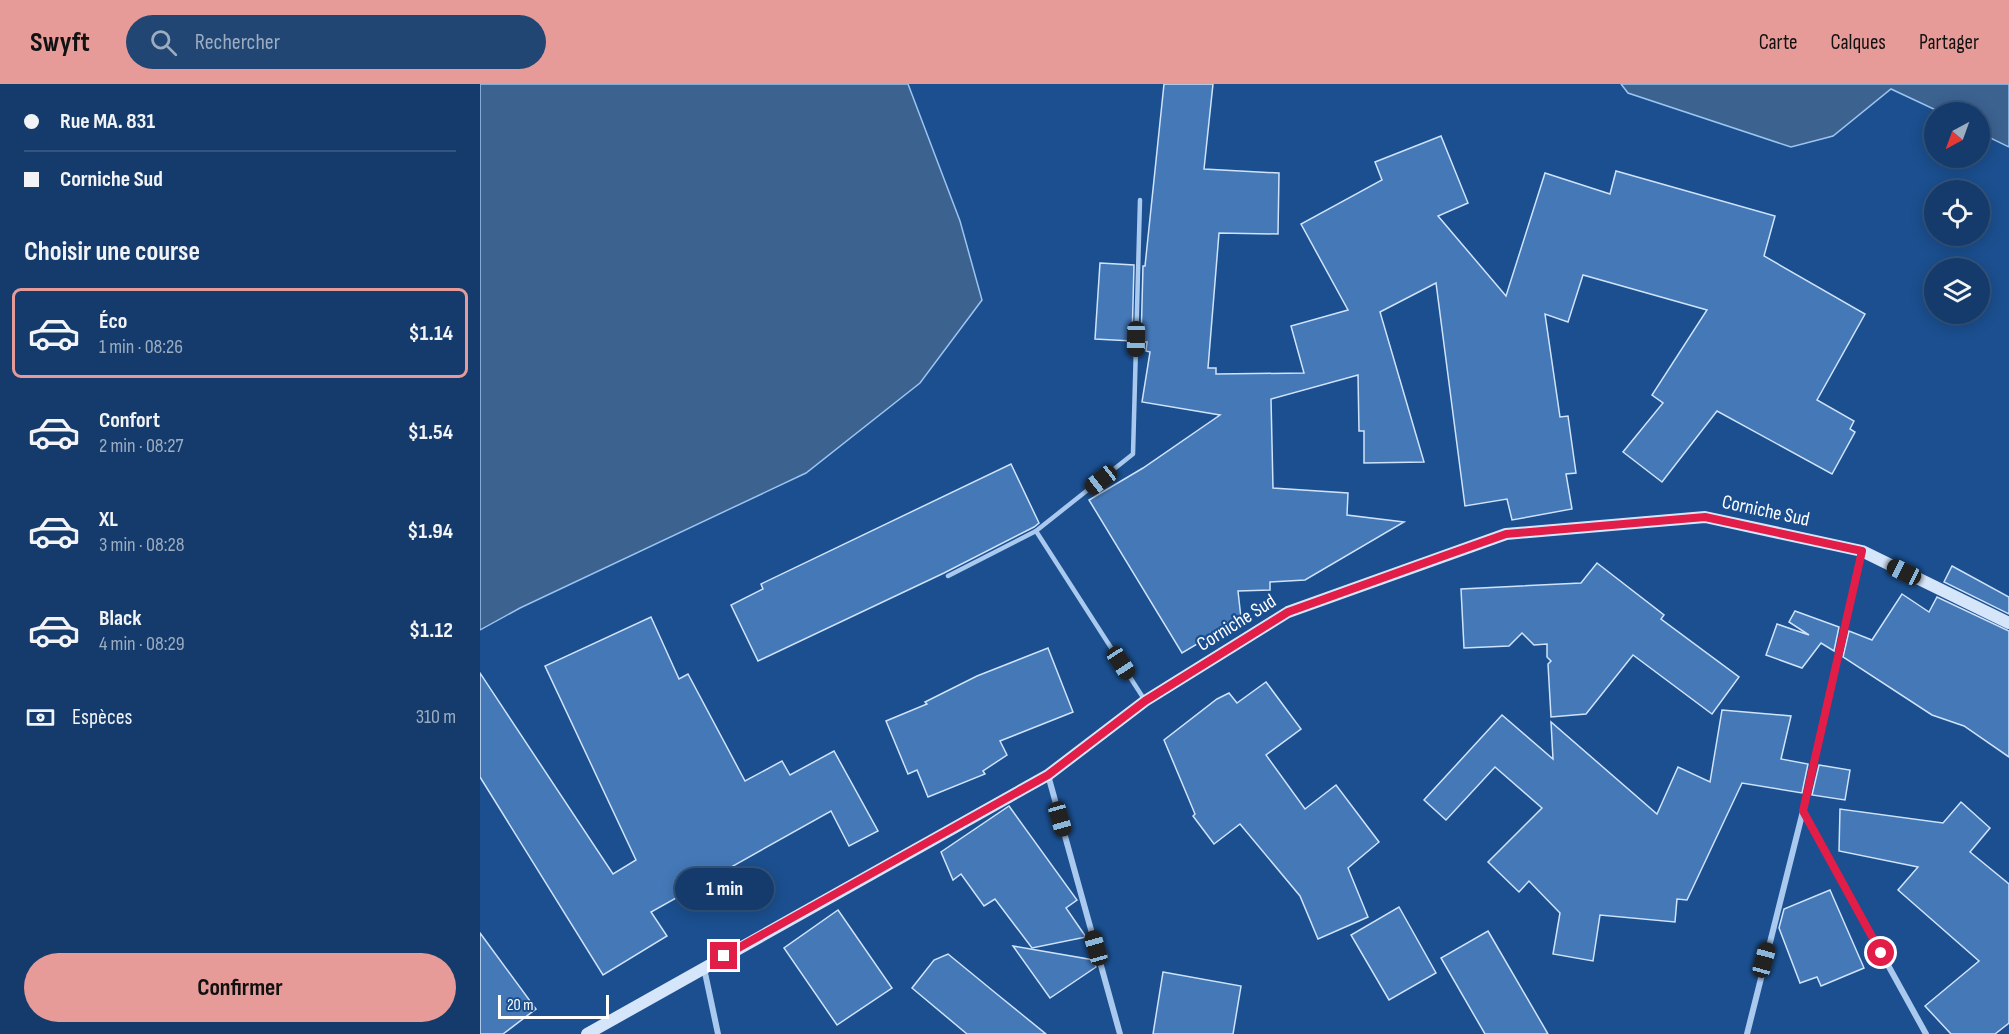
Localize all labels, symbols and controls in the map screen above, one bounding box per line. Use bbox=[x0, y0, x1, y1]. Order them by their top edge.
search box bbox=[126, 15, 546, 69]
text: Swyft bbox=[30, 26, 90, 59]
icon: search bbox=[147, 26, 180, 59]
text: Rechercher bbox=[195, 29, 280, 56]
text: Carte bbox=[1759, 30, 1798, 55]
text: Calques bbox=[1831, 30, 1886, 55]
text: Partager bbox=[1919, 30, 1979, 55]
north arrow bbox=[1924, 102, 1990, 168]
map controls bbox=[1924, 102, 1990, 324]
text: Rue MA. 831 bbox=[60, 108, 155, 135]
text: Corniche Sud bbox=[60, 166, 163, 193]
button: locate bbox=[1924, 180, 1990, 246]
text: Choisir une course bbox=[24, 236, 200, 268]
button: layers bbox=[1924, 258, 1990, 324]
icon: car bbox=[27, 306, 81, 360]
text: Éco bbox=[99, 308, 127, 335]
text: $1.14 bbox=[408, 320, 453, 347]
car bbox=[1127, 321, 1145, 357]
text: 1 min · 08:26 bbox=[99, 335, 183, 359]
icon: car bbox=[27, 405, 81, 459]
text: Confort bbox=[99, 407, 160, 434]
text: $1.54 bbox=[408, 419, 453, 446]
text: 2 min · 08:27 bbox=[99, 434, 184, 458]
car bbox=[1081, 462, 1121, 498]
street label: Corniche Sud bbox=[1720, 490, 1812, 532]
icon: car bbox=[27, 504, 81, 558]
text: XL bbox=[99, 506, 118, 533]
text: $1.94 bbox=[407, 518, 453, 545]
text: 3 min · 08:28 bbox=[99, 533, 184, 557]
car bbox=[1884, 556, 1924, 588]
street label: Corniche Sud bbox=[1192, 589, 1281, 657]
icon: car bbox=[27, 603, 81, 657]
text: Black bbox=[99, 605, 141, 632]
text: $1.12 bbox=[409, 617, 453, 644]
text: 4 min · 08:29 bbox=[99, 632, 185, 656]
car bbox=[1104, 643, 1138, 683]
icon: cash bbox=[24, 701, 57, 734]
text: Espèces bbox=[72, 704, 132, 731]
text: 310 m bbox=[416, 705, 456, 729]
car bbox=[1046, 799, 1074, 839]
callout: 1 min bbox=[674, 869, 774, 911]
text: 1 min bbox=[706, 877, 743, 901]
car bbox=[1082, 928, 1110, 968]
route start bbox=[1867, 939, 1894, 966]
car bbox=[1751, 940, 1777, 980]
route end bbox=[710, 942, 737, 969]
button: Confirmer bbox=[24, 953, 456, 1022]
scale bar bbox=[498, 992, 609, 1020]
text: 20 m bbox=[507, 996, 534, 1015]

